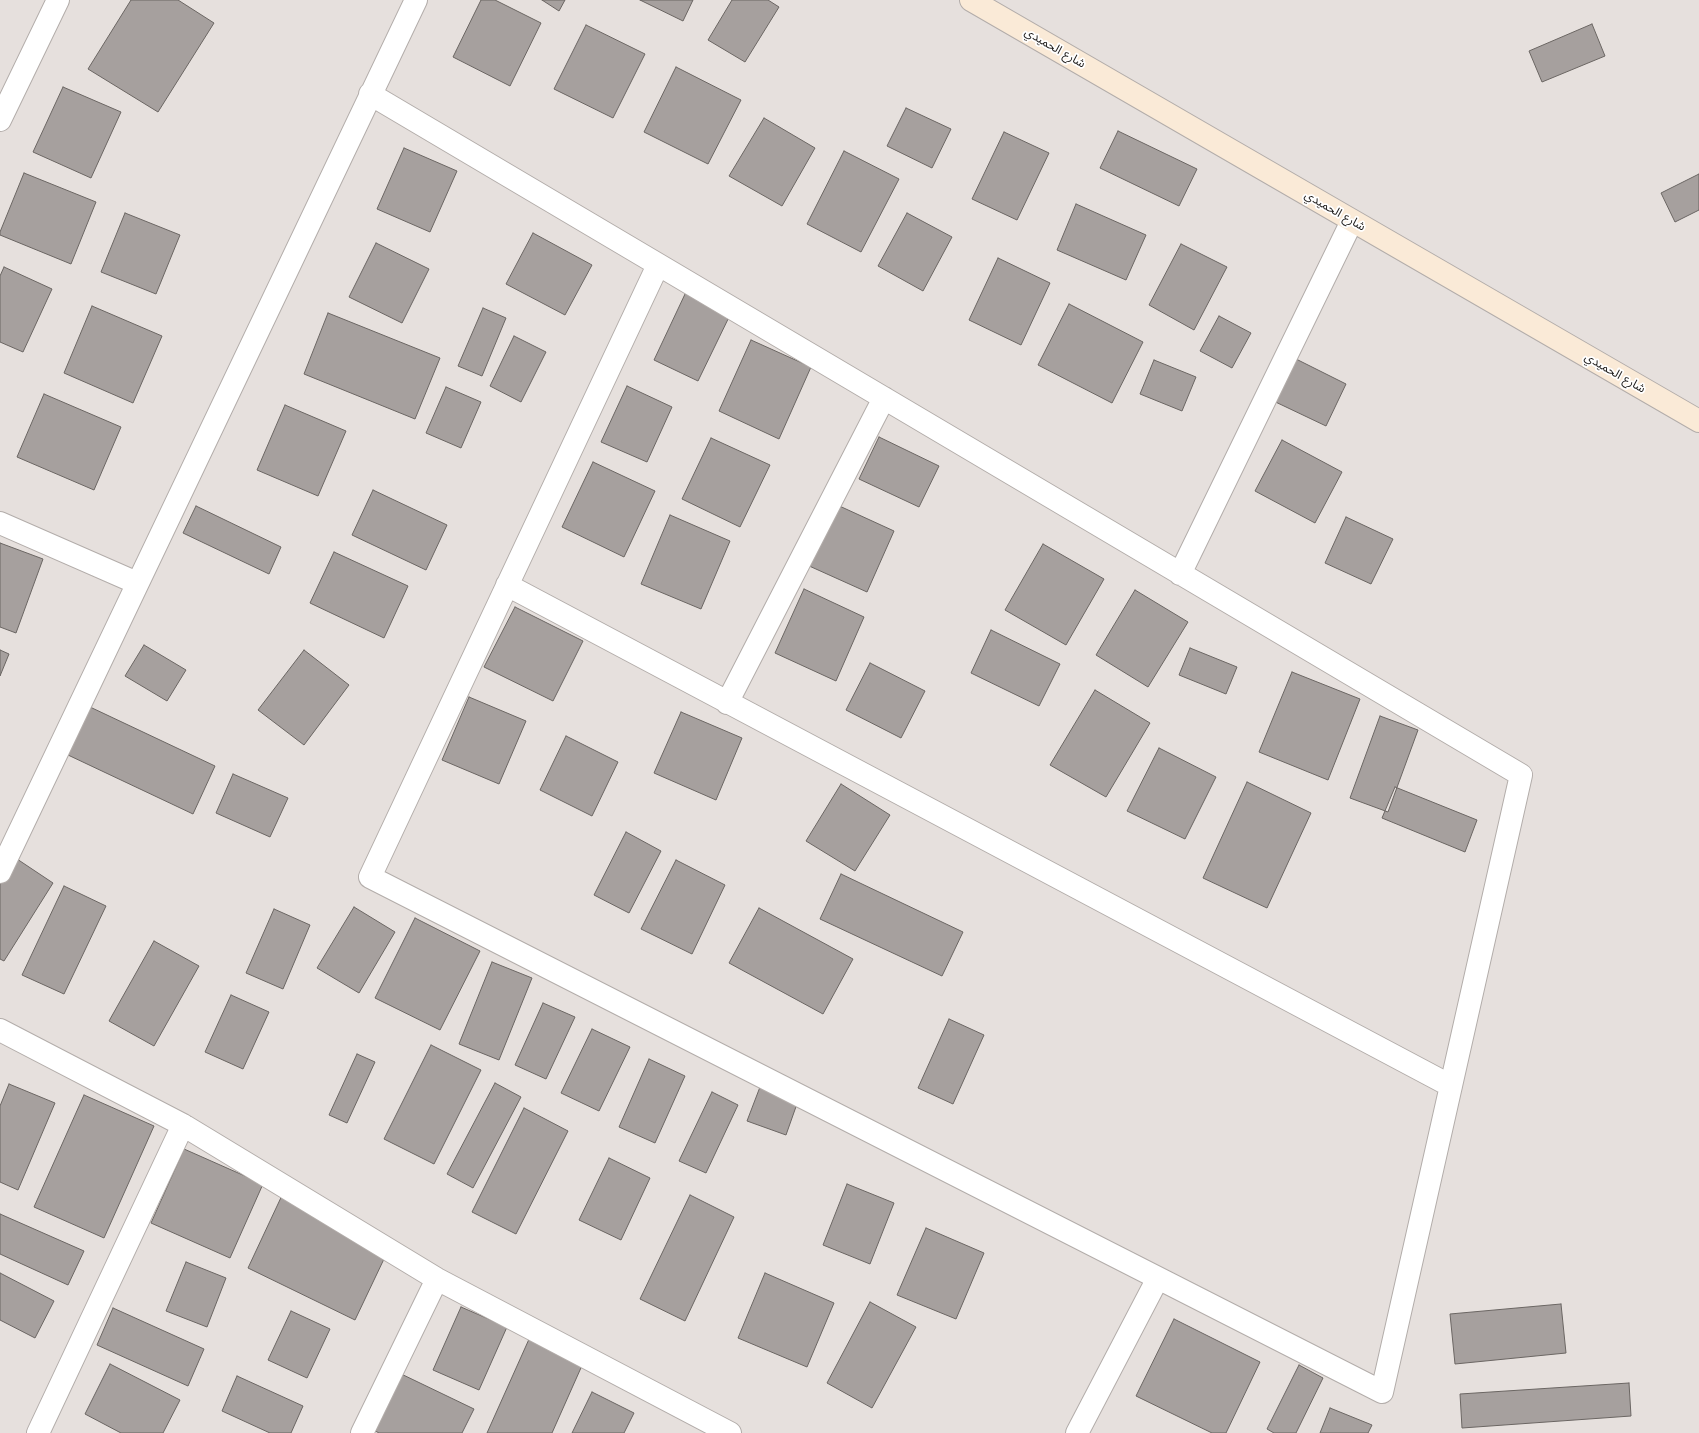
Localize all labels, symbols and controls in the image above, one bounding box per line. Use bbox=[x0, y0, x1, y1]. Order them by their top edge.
street label: شارع الحميدي bbox=[1022, 25, 1088, 71]
street label: شارع الحميدي bbox=[1302, 188, 1368, 234]
street label: شارع الحميدي bbox=[1582, 350, 1648, 396]

